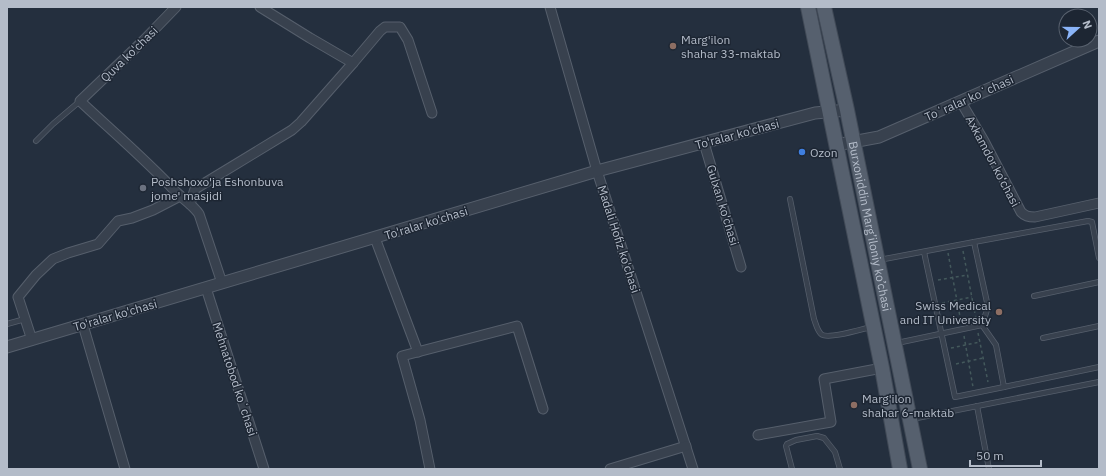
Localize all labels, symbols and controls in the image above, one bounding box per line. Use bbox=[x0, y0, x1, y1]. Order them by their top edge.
north arrow bbox=[1058, 8, 1098, 48]
text: N bbox=[1079, 18, 1095, 31]
street label: Quva ko'chasi bbox=[97, 23, 161, 85]
place label: Marg'ilon shahar 33-maktab bbox=[681, 32, 780, 61]
marker: Marg'ilon shahar 33-maktab bbox=[668, 41, 678, 51]
street label: Toʻralar koʻchasi bbox=[922, 72, 1016, 124]
street label: Axkamdor ko‘chasi bbox=[963, 113, 1023, 209]
street label: To'ralar ko'chasi bbox=[693, 116, 781, 152]
street label: Burxoniddin Marg’iloniy ko’chasi bbox=[846, 140, 895, 312]
place label: Ozon bbox=[810, 145, 837, 160]
marker: Ozon bbox=[797, 147, 807, 157]
street label: Gulxan ko'chasi bbox=[704, 163, 742, 247]
place label: Poshshoxo'ja Eshonbuva jome' masjidi bbox=[151, 174, 284, 203]
marker: Poshshoxo'ja Eshonbuva jome' masjidi bbox=[138, 183, 148, 193]
street label: Madali Hofiz ko'chasi bbox=[595, 183, 643, 295]
street label: To'ralar ko'chasi bbox=[382, 203, 470, 243]
street label: To'ralar ko'chasi bbox=[71, 296, 159, 334]
place label: Swiss Medical and IT University bbox=[900, 298, 991, 327]
marker: Swiss Medical and IT University bbox=[994, 307, 1004, 317]
street label: Mehnatobod koʻchasi bbox=[209, 320, 261, 438]
place label: Marg'ilon shahar 6-maktab bbox=[862, 391, 954, 420]
marker: Marg'ilon shahar 6-maktab bbox=[849, 400, 859, 410]
scale bar bbox=[970, 442, 1041, 468]
text: 50 m bbox=[976, 448, 1004, 463]

